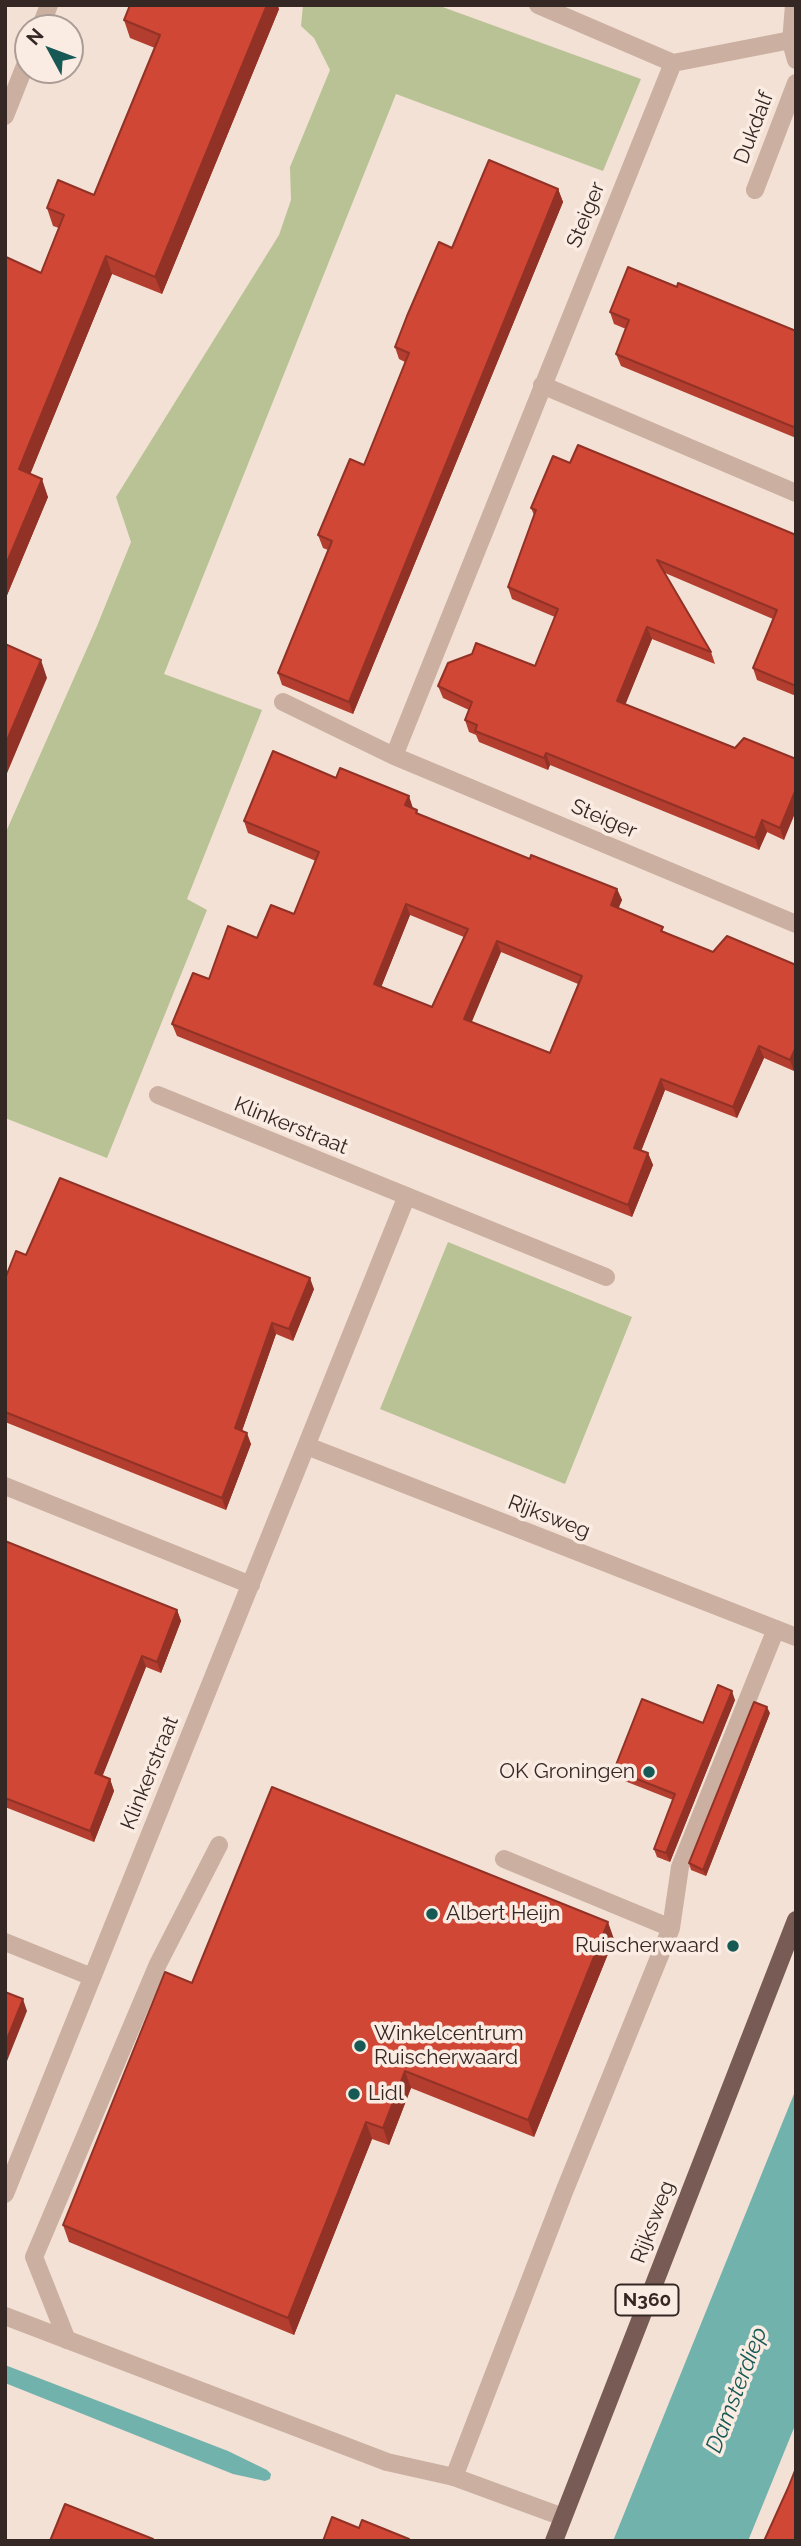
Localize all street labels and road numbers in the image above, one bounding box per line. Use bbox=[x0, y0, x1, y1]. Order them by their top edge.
street label: Dukdalf bbox=[729, 88, 779, 168]
street label: Steiger bbox=[561, 178, 611, 252]
street label: Steiger bbox=[567, 794, 641, 844]
street label: Klinkerstraat bbox=[230, 1092, 352, 1160]
street label: Rijksweg bbox=[504, 1490, 594, 1544]
street label: Klinkerstraat bbox=[116, 1712, 184, 1834]
street label: Rijksweg bbox=[626, 2177, 680, 2267]
road number: N360 bbox=[616, 2284, 678, 2316]

